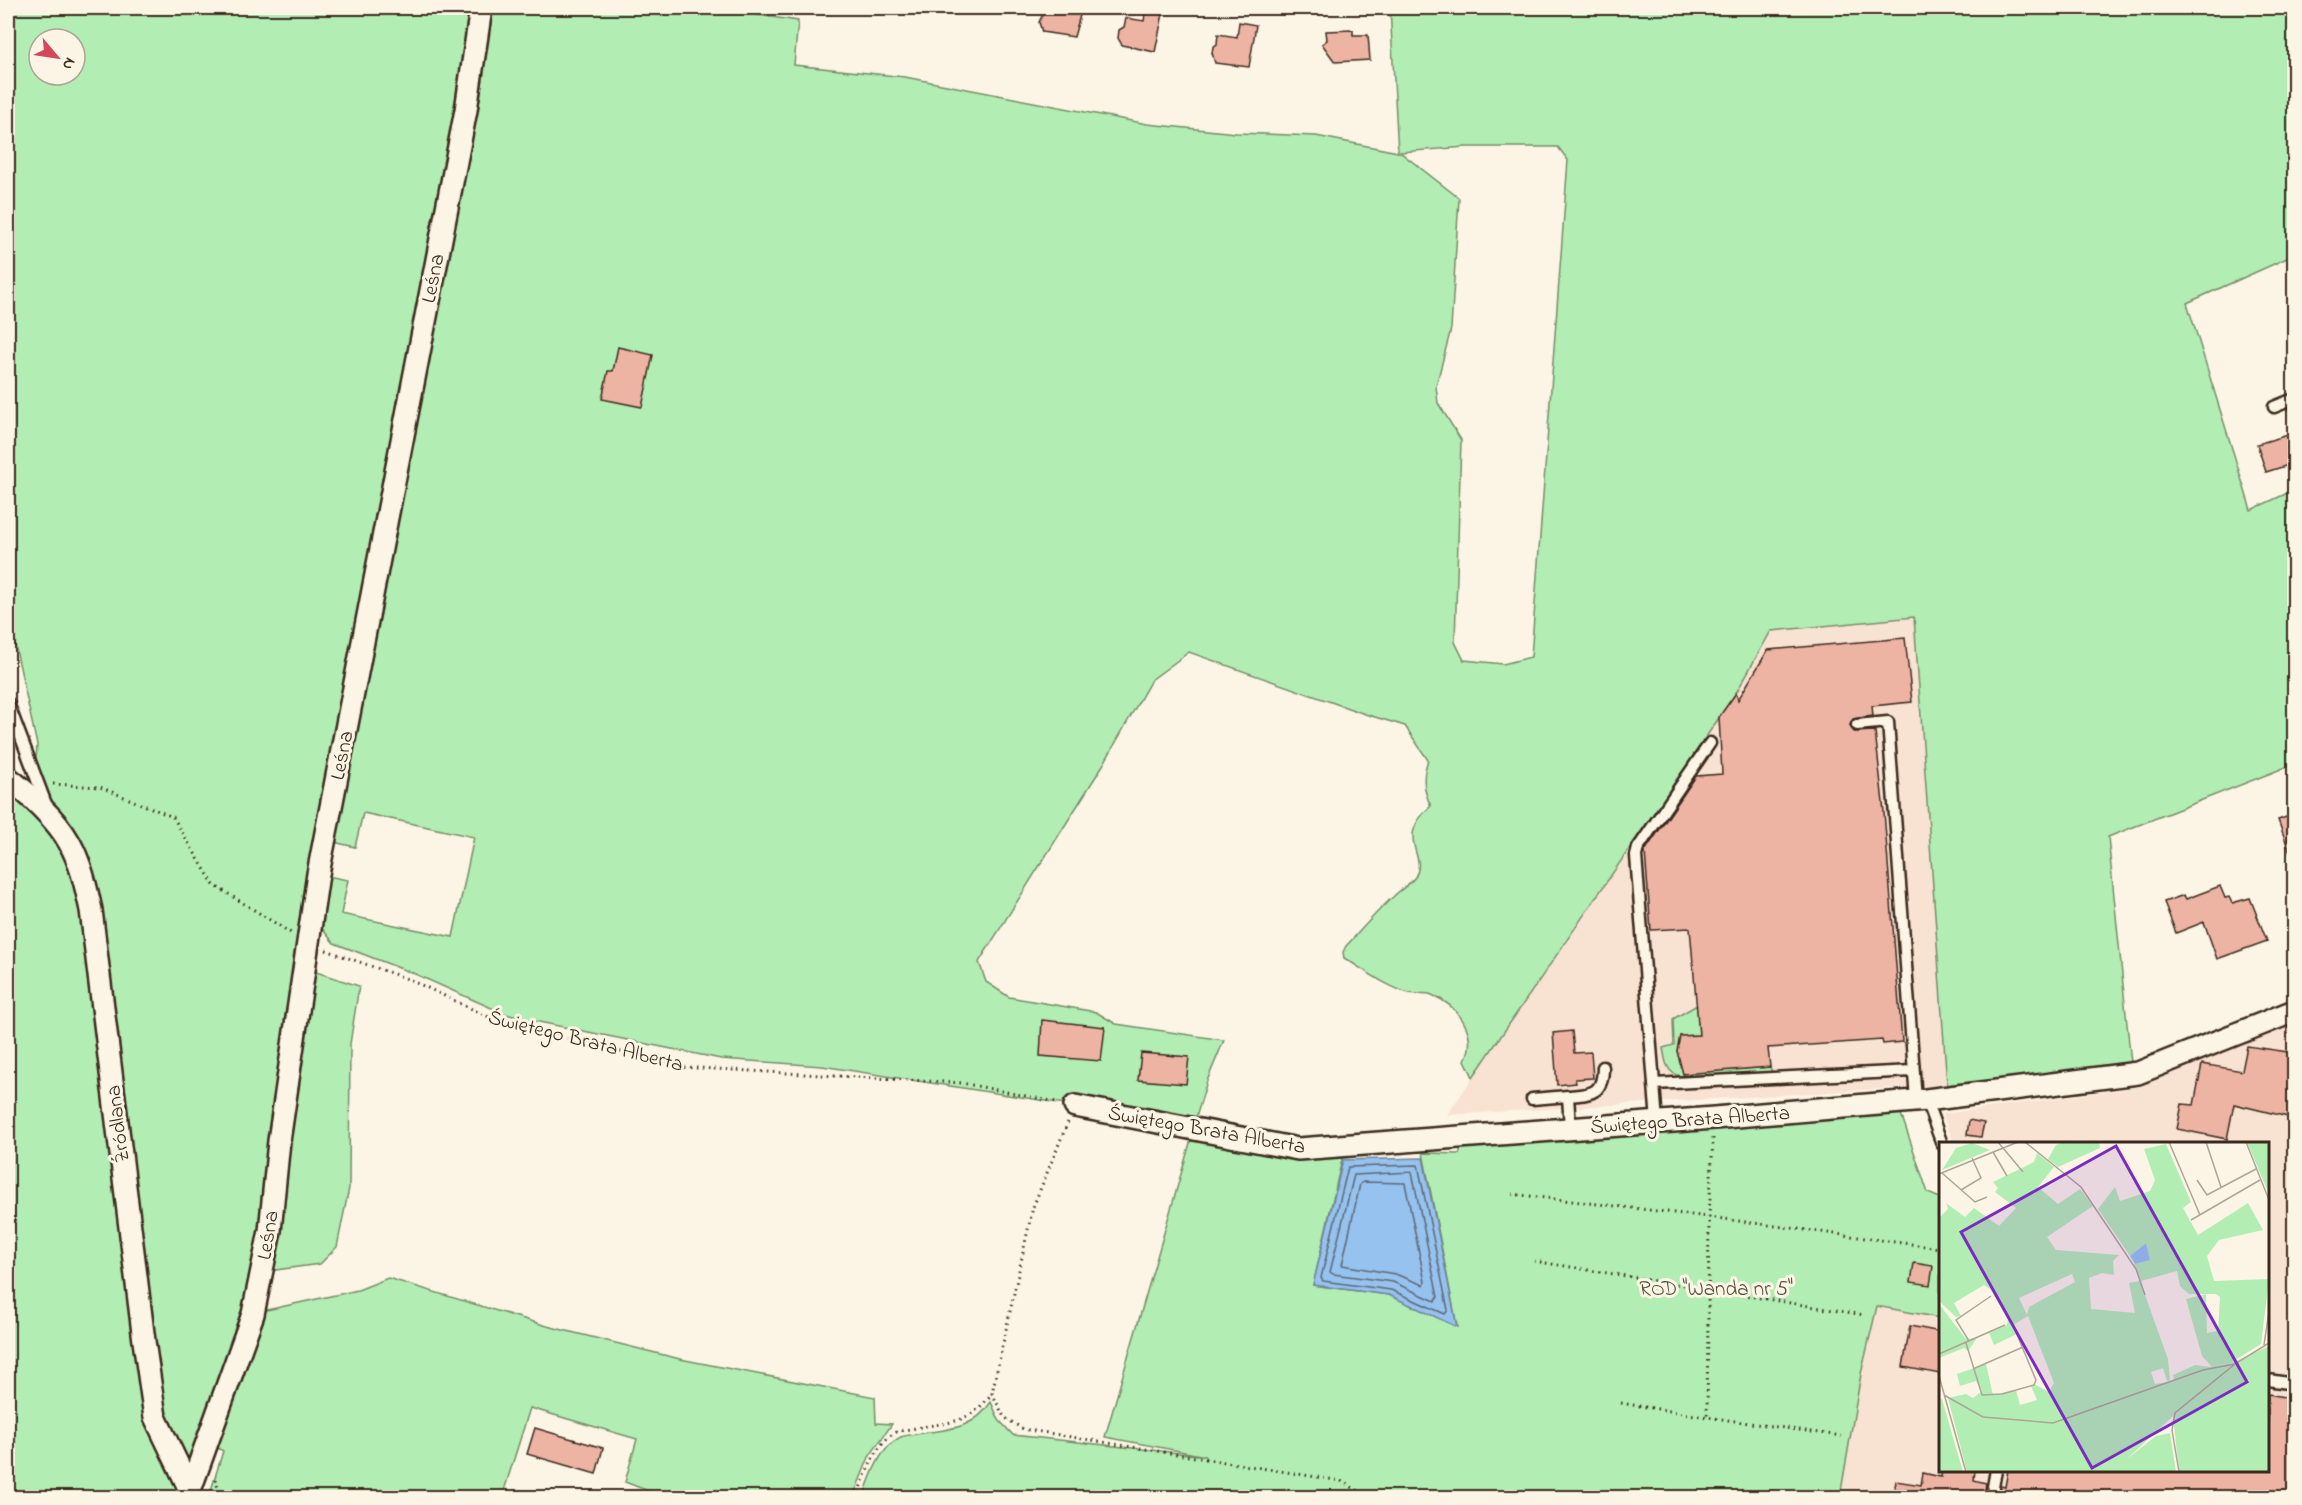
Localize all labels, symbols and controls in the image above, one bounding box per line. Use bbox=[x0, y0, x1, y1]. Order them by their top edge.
north arrow bbox=[27, 27, 87, 87]
text: N bbox=[55, 53, 81, 74]
street label: Leśna bbox=[415, 251, 453, 306]
street label: Leśna bbox=[324, 728, 362, 783]
street label: Świętego Brata Alberta bbox=[484, 1003, 686, 1083]
street label: Źródlana bbox=[99, 1083, 139, 1164]
street label: Świętego Brata Alberta bbox=[1105, 1099, 1308, 1165]
street label: Świętego Brata Alberta bbox=[1589, 1099, 1791, 1145]
inset map bbox=[1939, 1142, 2269, 1472]
street label: Leśna bbox=[250, 1208, 288, 1262]
park label: ROD "Wanda nr 5" bbox=[1639, 1275, 1793, 1305]

